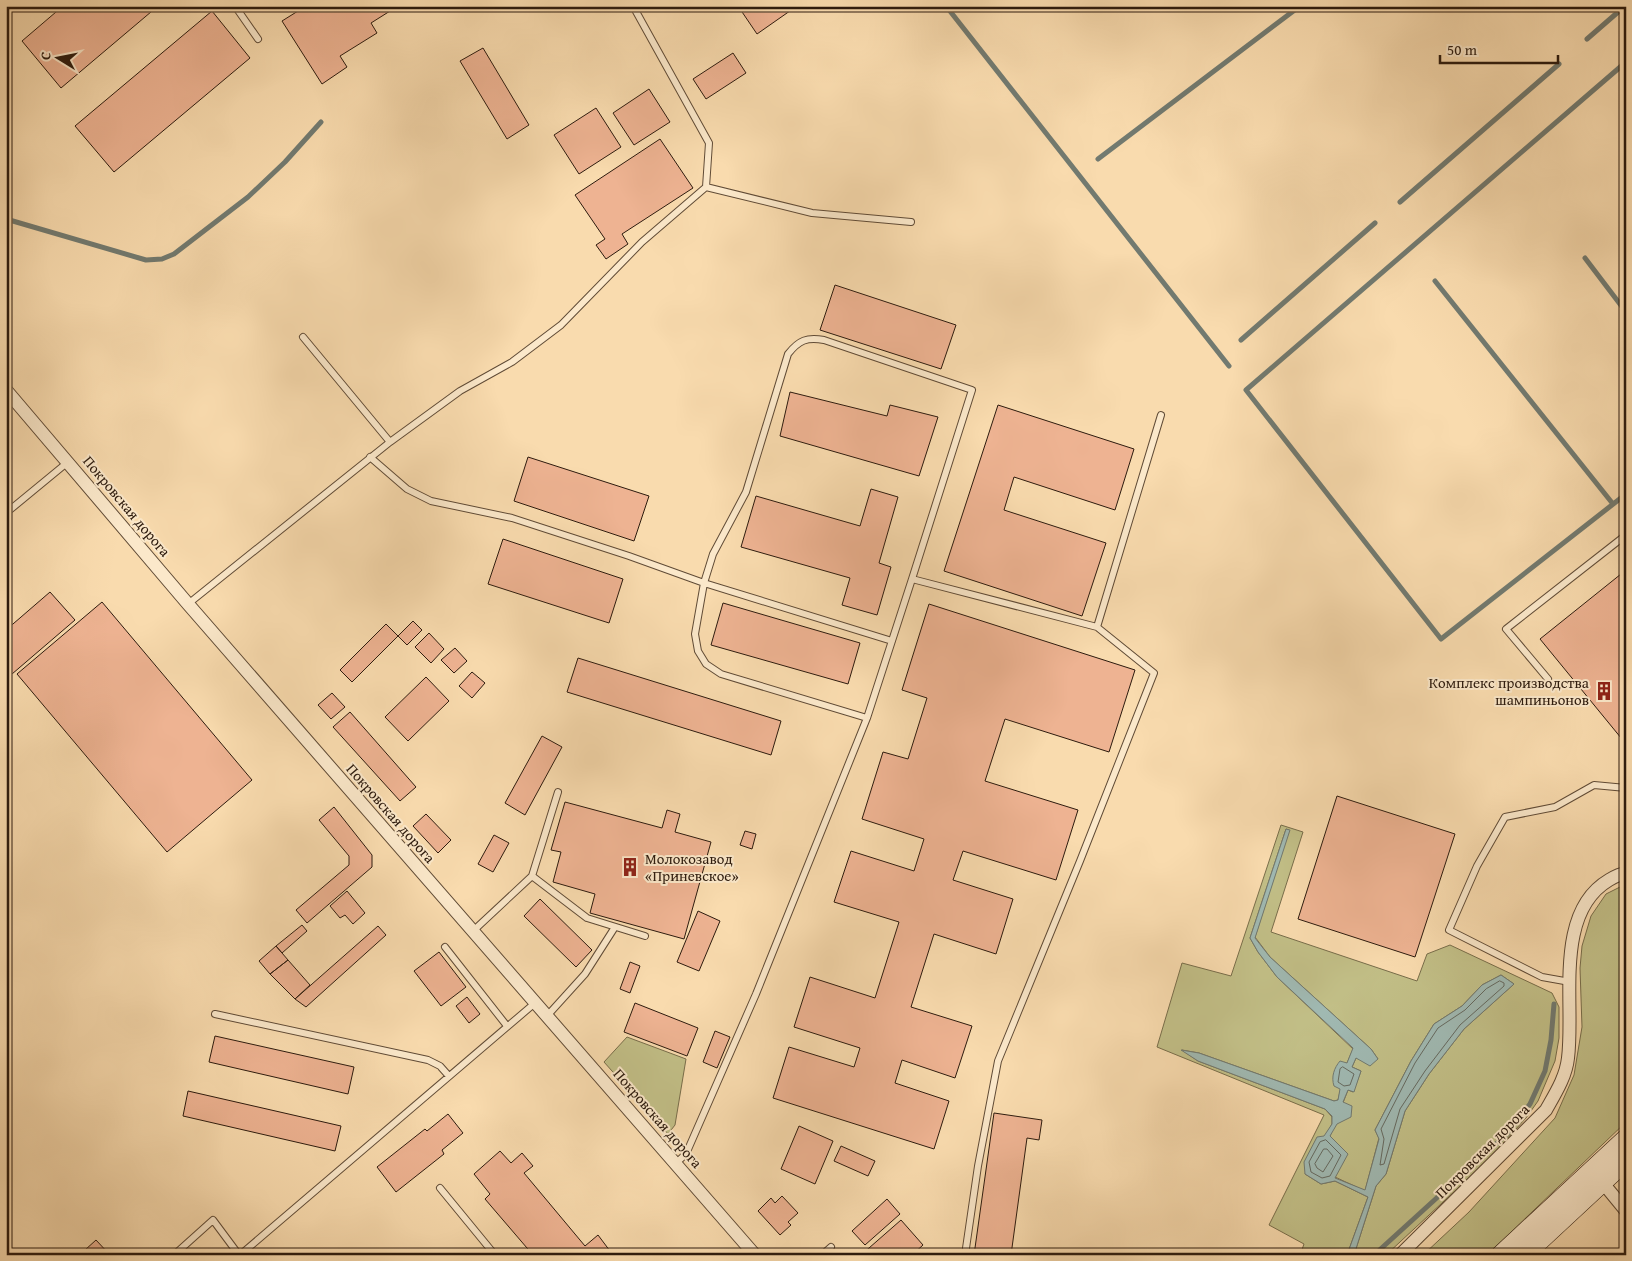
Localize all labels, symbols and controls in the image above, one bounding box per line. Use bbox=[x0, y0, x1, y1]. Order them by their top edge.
north arrow bbox=[32, 32, 82, 82]
scale bar bbox=[1440, 32, 1557, 64]
text: 50 m bbox=[1447, 39, 1478, 60]
text: С bbox=[35, 50, 56, 61]
street label: Покровская дорога bbox=[79, 451, 176, 562]
place label: Комплекс производства шампиньонов bbox=[1429, 672, 1590, 710]
building icon: Комплекс производства шампиньонов bbox=[1593, 680, 1615, 702]
street label: Покровская дорога bbox=[342, 759, 441, 868]
place label: Молокозавод «Приневское» bbox=[645, 848, 739, 886]
building icon: Молокозавод «Приневское» bbox=[619, 856, 641, 878]
street label: Покровская дорога bbox=[609, 1064, 708, 1173]
street label: Покровская дорога bbox=[1430, 1098, 1535, 1203]

